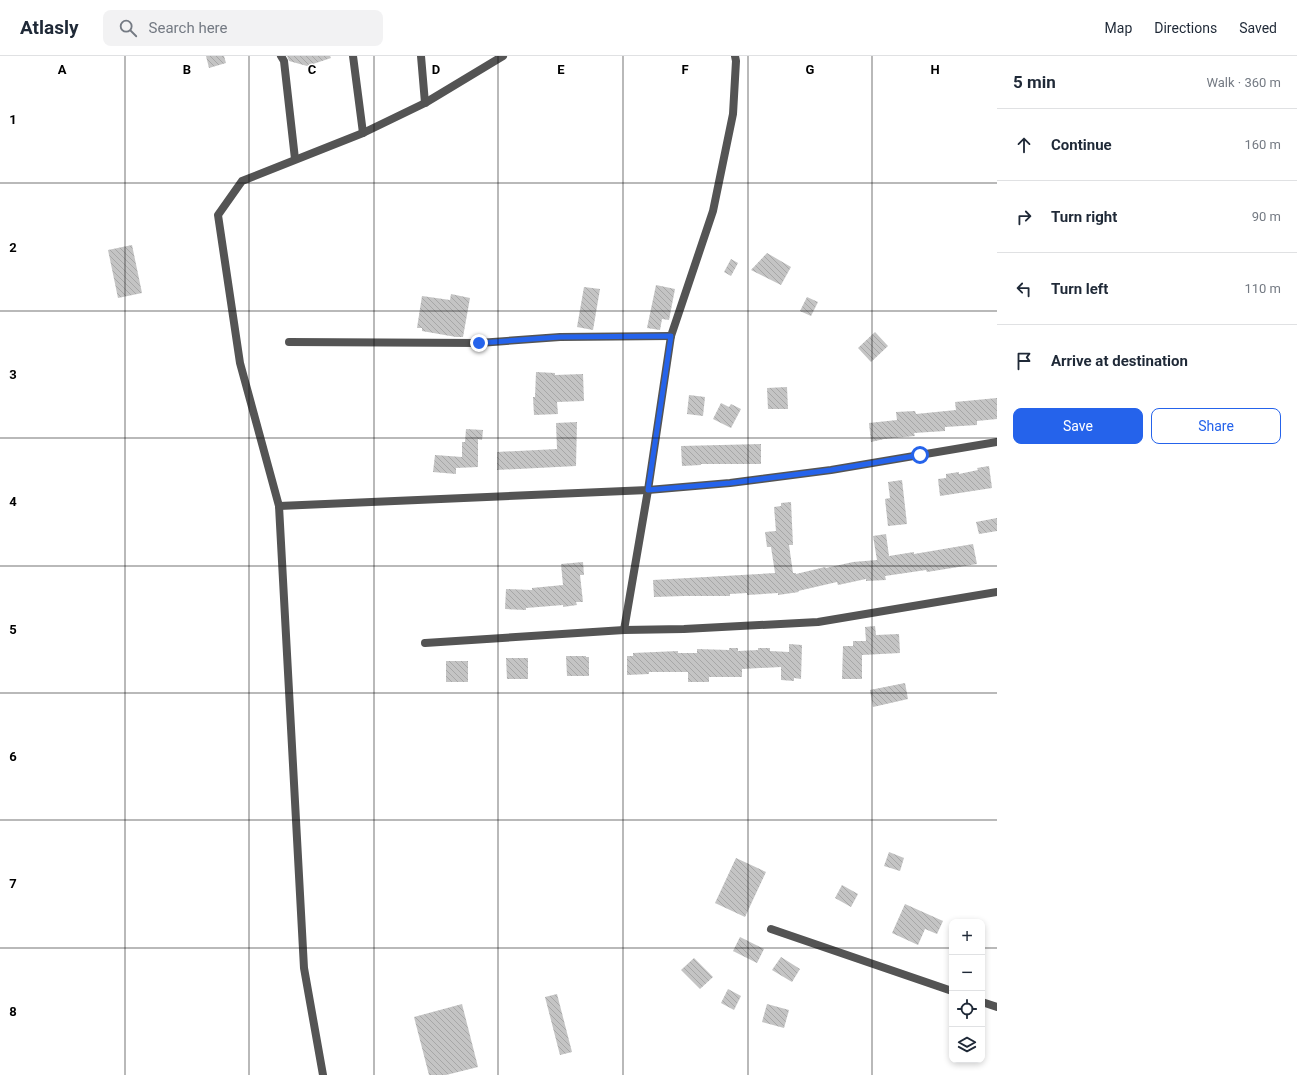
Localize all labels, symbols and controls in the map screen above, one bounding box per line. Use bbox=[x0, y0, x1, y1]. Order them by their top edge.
search box bbox=[103, 10, 383, 46]
text: Atlasly bbox=[20, 16, 79, 39]
icon: search bbox=[117, 17, 139, 39]
text: Search here bbox=[149, 19, 228, 37]
text: Map bbox=[1105, 20, 1132, 36]
text: Directions bbox=[1154, 20, 1217, 36]
text: Saved bbox=[1239, 20, 1277, 36]
text: A bbox=[58, 62, 67, 77]
text: B bbox=[183, 62, 191, 77]
text: C bbox=[308, 62, 317, 77]
text: D bbox=[432, 62, 440, 77]
text: E bbox=[557, 62, 565, 77]
text: F bbox=[681, 62, 689, 77]
text: G bbox=[806, 62, 815, 77]
text: H bbox=[930, 62, 940, 77]
text: 5 min bbox=[1013, 72, 1056, 92]
text: Walk · 360 m bbox=[1206, 75, 1281, 90]
text: 1 bbox=[9, 112, 17, 127]
icon: ahead bbox=[1013, 134, 1035, 156]
text: Continue bbox=[1051, 136, 1112, 154]
text: 160 m bbox=[1244, 137, 1281, 152]
icon: right bbox=[1013, 206, 1035, 228]
text: Turn right bbox=[1051, 208, 1117, 226]
text: 90 m bbox=[1252, 209, 1281, 224]
text: 2 bbox=[9, 240, 17, 255]
icon: left bbox=[1013, 278, 1035, 300]
text: Turn left bbox=[1051, 280, 1108, 298]
text: 110 m bbox=[1244, 281, 1281, 296]
route end bbox=[470, 334, 488, 352]
icon: arrive bbox=[1013, 350, 1035, 372]
text: Arrive at destination bbox=[1051, 352, 1188, 370]
text: 3 bbox=[9, 367, 17, 382]
button: Save bbox=[1013, 408, 1143, 444]
button: Share bbox=[1151, 408, 1281, 444]
route start bbox=[911, 446, 929, 464]
text: 4 bbox=[9, 494, 17, 509]
text: 5 bbox=[9, 622, 17, 637]
text: 6 bbox=[9, 749, 17, 764]
text: 7 bbox=[9, 876, 17, 891]
map controls bbox=[949, 919, 985, 1063]
button: + bbox=[949, 919, 985, 955]
button: − bbox=[949, 955, 985, 991]
button: locate bbox=[949, 991, 985, 1027]
text: 8 bbox=[9, 1004, 17, 1019]
button: layers bbox=[949, 1027, 985, 1063]

